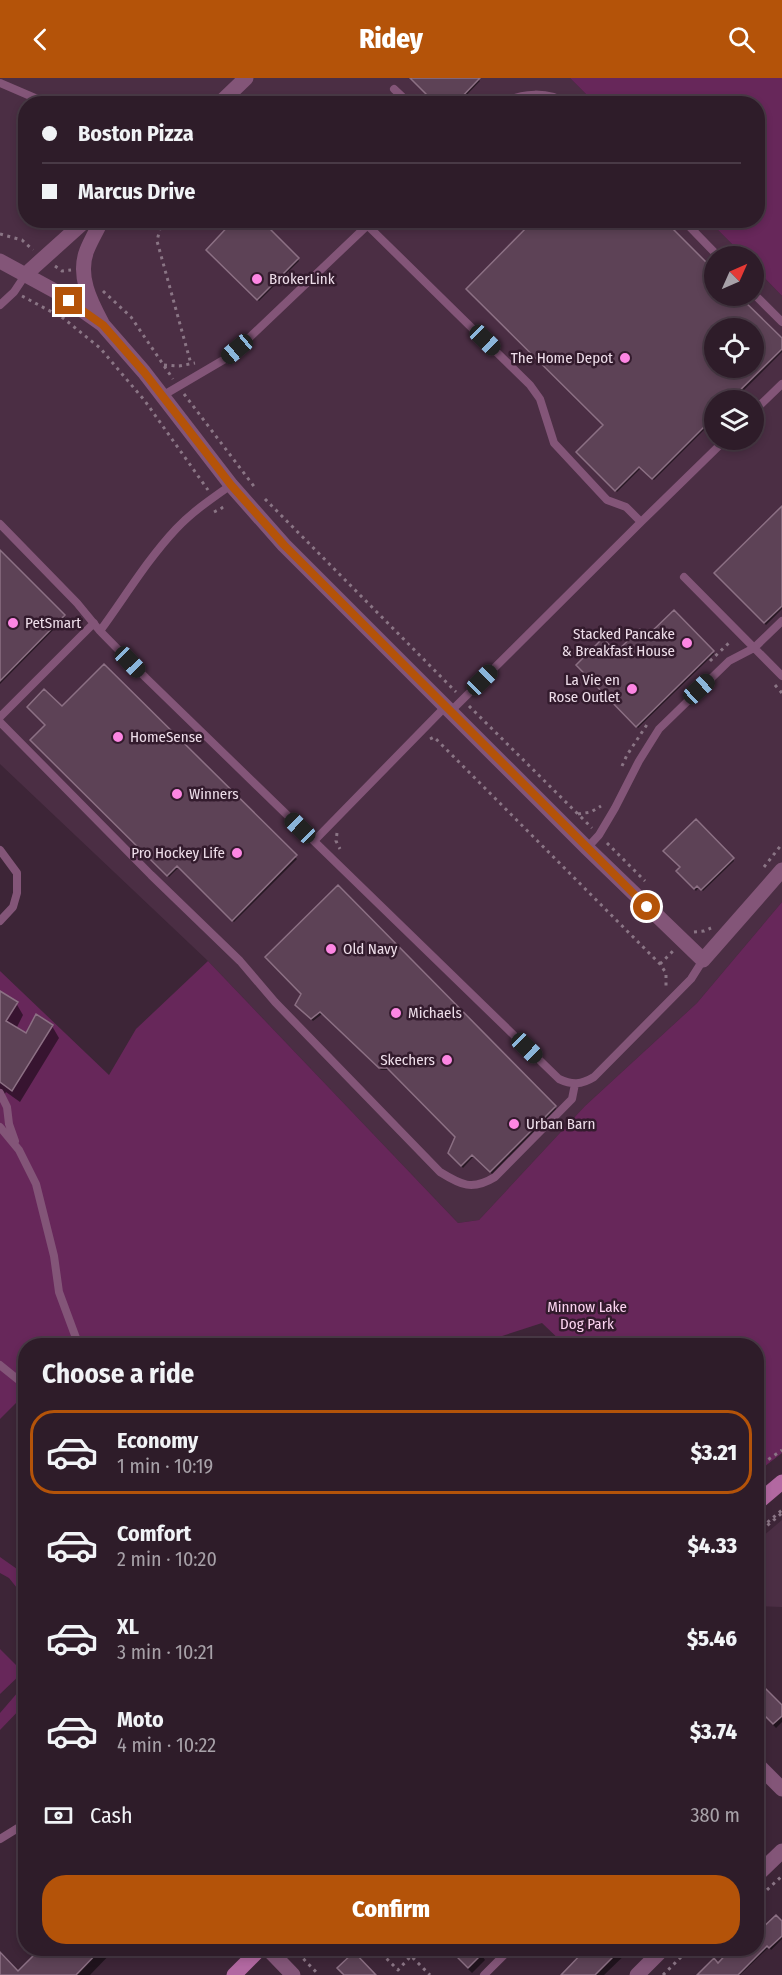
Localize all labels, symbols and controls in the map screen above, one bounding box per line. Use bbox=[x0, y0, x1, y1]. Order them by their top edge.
icon: back bbox=[24, 23, 57, 56]
text: Ridey bbox=[359, 23, 423, 55]
icon: search bbox=[725, 23, 758, 56]
text: Boston Pizza bbox=[78, 120, 194, 147]
text: Marcus Drive bbox=[78, 178, 195, 205]
north arrow bbox=[704, 246, 764, 306]
map controls bbox=[704, 246, 764, 450]
place label: BrokerLink bbox=[269, 270, 335, 288]
marker: BrokerLink bbox=[250, 272, 264, 286]
route end bbox=[55, 287, 82, 314]
button: locate bbox=[704, 318, 764, 378]
car bbox=[466, 321, 504, 359]
car bbox=[217, 331, 257, 367]
place label: The Home Depot bbox=[511, 349, 613, 367]
marker: The Home Depot bbox=[618, 351, 632, 365]
button: layers bbox=[704, 390, 764, 450]
place label: PetSmart bbox=[25, 614, 81, 632]
marker: PetSmart bbox=[6, 616, 20, 630]
place label: Stacked Pancake & Breakfast House bbox=[562, 625, 675, 660]
marker: Stacked Pancake & Breakfast House bbox=[680, 636, 694, 650]
car bbox=[111, 643, 149, 681]
car bbox=[463, 661, 501, 699]
car bbox=[680, 670, 718, 708]
place label: La Vie en Rose Outlet bbox=[549, 671, 620, 706]
marker: La Vie en Rose Outlet bbox=[625, 682, 639, 696]
place label: HomeSense bbox=[130, 728, 203, 746]
marker: HomeSense bbox=[111, 730, 125, 744]
place label: Winners bbox=[189, 785, 239, 803]
marker: Winners bbox=[170, 787, 184, 801]
car bbox=[281, 809, 319, 847]
place label: Pro Hockey Life bbox=[131, 844, 225, 862]
marker: Pro Hockey Life bbox=[230, 846, 244, 860]
route start bbox=[633, 893, 660, 920]
place label: Old Navy bbox=[343, 940, 398, 958]
marker: Old Navy bbox=[324, 942, 338, 956]
place label: Michaels bbox=[408, 1004, 462, 1022]
marker: Michaels bbox=[389, 1006, 403, 1020]
car bbox=[508, 1029, 546, 1067]
place label: Skechers bbox=[380, 1051, 435, 1069]
marker: Skechers bbox=[440, 1053, 454, 1067]
place label: Urban Barn bbox=[526, 1115, 595, 1133]
marker: Urban Barn bbox=[507, 1117, 521, 1131]
park label: Minnow Lake Dog Park bbox=[547, 1298, 627, 1333]
text: Choose a ride bbox=[42, 1358, 194, 1390]
icon: car bbox=[45, 1425, 99, 1479]
text: Economy bbox=[117, 1427, 198, 1454]
text: $3.21 bbox=[691, 1439, 737, 1466]
text: 1 min · 10:19 bbox=[117, 1454, 213, 1478]
icon: car bbox=[45, 1518, 99, 1572]
text: Comfort bbox=[117, 1520, 191, 1547]
text: $4.33 bbox=[688, 1532, 737, 1559]
text: 2 min · 10:20 bbox=[117, 1547, 217, 1571]
icon: car bbox=[45, 1611, 99, 1665]
text: XL bbox=[117, 1613, 139, 1640]
text: $5.46 bbox=[687, 1625, 737, 1652]
text: 3 min · 10:21 bbox=[117, 1640, 214, 1664]
icon: car bbox=[45, 1704, 99, 1758]
text: Moto bbox=[117, 1706, 164, 1733]
text: $3.74 bbox=[690, 1718, 737, 1745]
text: 4 min · 10:22 bbox=[117, 1733, 216, 1757]
icon: cash bbox=[42, 1799, 75, 1832]
text: Cash bbox=[90, 1802, 133, 1829]
text: 380 m bbox=[690, 1803, 740, 1827]
button: Confirm bbox=[42, 1875, 740, 1944]

